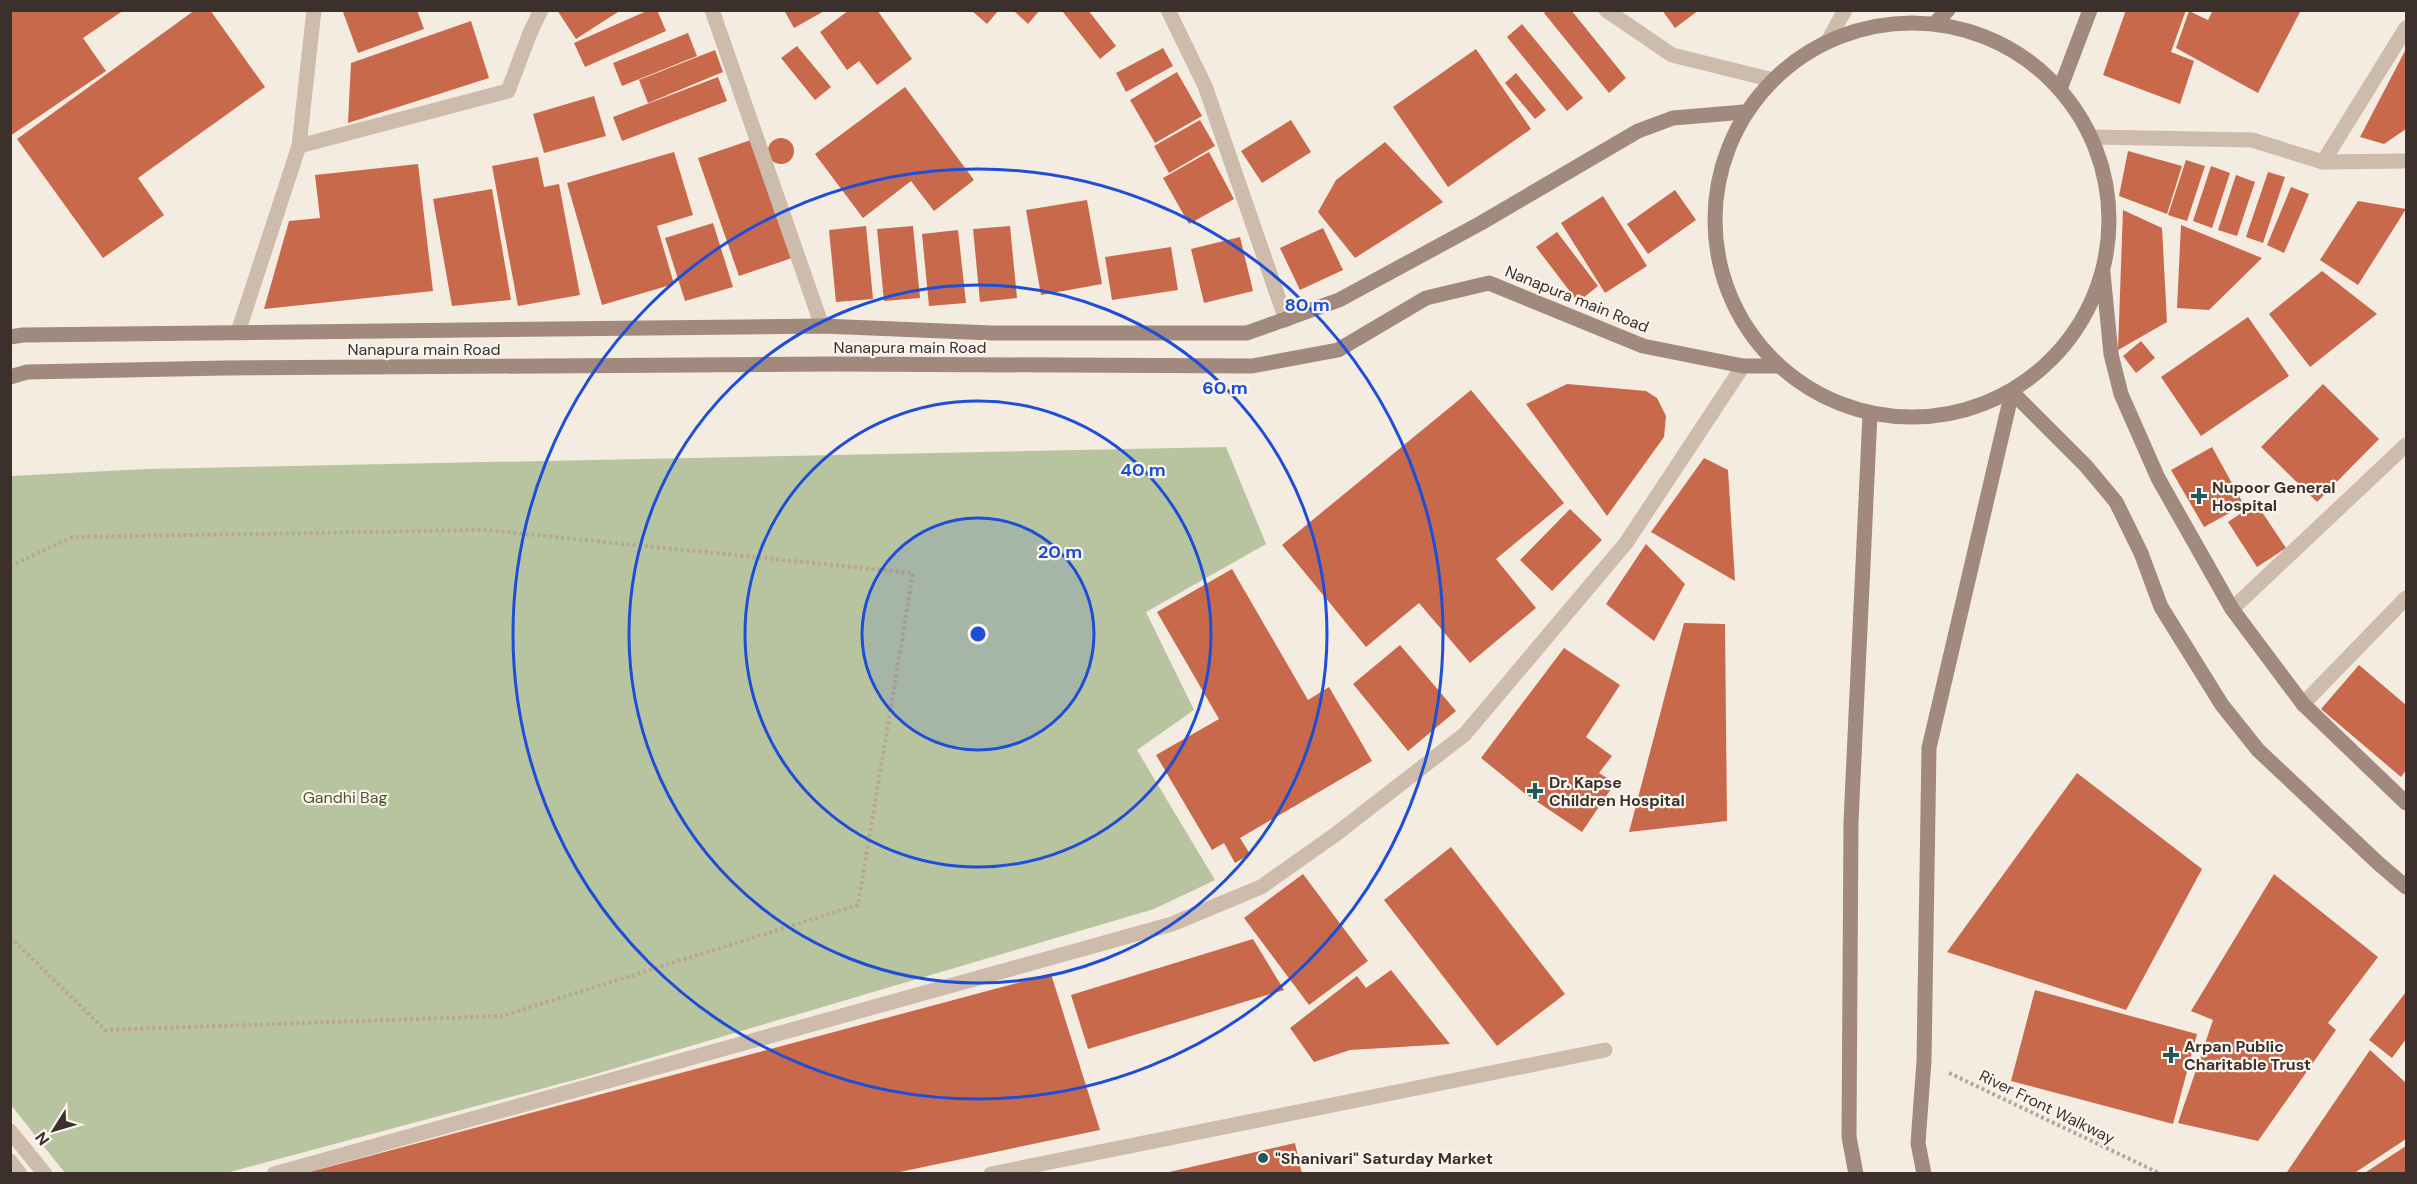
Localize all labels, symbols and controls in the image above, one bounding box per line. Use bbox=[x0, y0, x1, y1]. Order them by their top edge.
street label: Nanapura main Road bbox=[1502, 261, 1652, 337]
text: 80 m bbox=[1284, 293, 1330, 317]
street label: Nanapura main Road bbox=[833, 337, 987, 358]
street label: Nanapura main Road bbox=[347, 339, 501, 360]
text: 60 m bbox=[1202, 376, 1248, 400]
text: 40 m bbox=[1120, 458, 1166, 482]
place label: Nupoor General Hospital bbox=[2212, 477, 2336, 516]
marker: Nupoor General Hospital bbox=[2190, 487, 2208, 505]
text: 20 m bbox=[1038, 540, 1082, 564]
centre of rings bbox=[968, 624, 988, 644]
place label: Dr. Kapse Children Hospital bbox=[1549, 772, 1685, 811]
marker: Dr. Kapse Children Hospital bbox=[1526, 782, 1544, 800]
park label: Gandhi Bag bbox=[303, 787, 387, 808]
place label: Arpan Public Charitable Trust bbox=[2184, 1036, 2311, 1075]
marker: Arpan Public Charitable Trust bbox=[2162, 1046, 2180, 1064]
street label: River Front Walkway bbox=[1976, 1065, 2118, 1149]
north arrow bbox=[24, 1100, 84, 1160]
text: N bbox=[31, 1128, 54, 1150]
place label: "Shanivari" Saturday Market bbox=[1275, 1148, 1493, 1169]
marker: "Shanivari" Saturday Market bbox=[1256, 1151, 1270, 1165]

